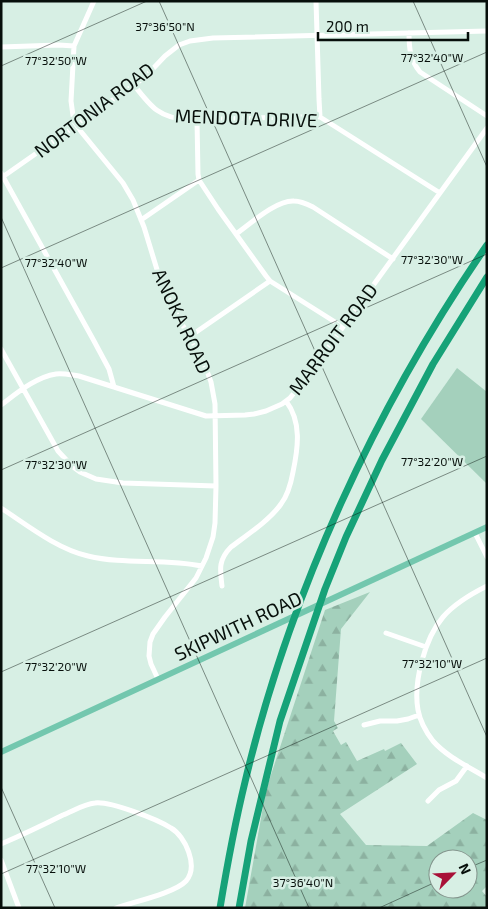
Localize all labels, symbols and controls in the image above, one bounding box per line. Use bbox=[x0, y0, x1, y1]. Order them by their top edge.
scale bar bbox=[318, 10, 468, 42]
text: 200 m bbox=[326, 17, 369, 35]
text: 37°36'50"N bbox=[135, 19, 195, 33]
text: 77°32'40"W bbox=[401, 50, 463, 64]
text: 77°32'50"W bbox=[25, 53, 87, 67]
street label: NORTONIA ROAD bbox=[29, 57, 158, 162]
street label: MENDOTA DRIVE bbox=[174, 104, 318, 131]
text: 77°32'30"W bbox=[401, 252, 463, 266]
text: 77°32'40"W bbox=[25, 255, 87, 269]
street label: ANOKA ROAD bbox=[148, 264, 217, 377]
street label: MARROIT ROAD bbox=[283, 279, 382, 399]
text: 77°32'20"W bbox=[401, 454, 463, 468]
text: 77°32'30"W bbox=[25, 457, 87, 471]
street label: SKIPWITH ROAD bbox=[170, 586, 305, 665]
text: 77°32'10"W bbox=[402, 656, 462, 670]
text: 77°32'20"W bbox=[25, 659, 87, 673]
north arrow bbox=[428, 849, 478, 899]
text: N bbox=[456, 860, 475, 877]
text: 77°32'10"W bbox=[26, 861, 86, 875]
text: 37°36'40"N bbox=[273, 875, 333, 889]

